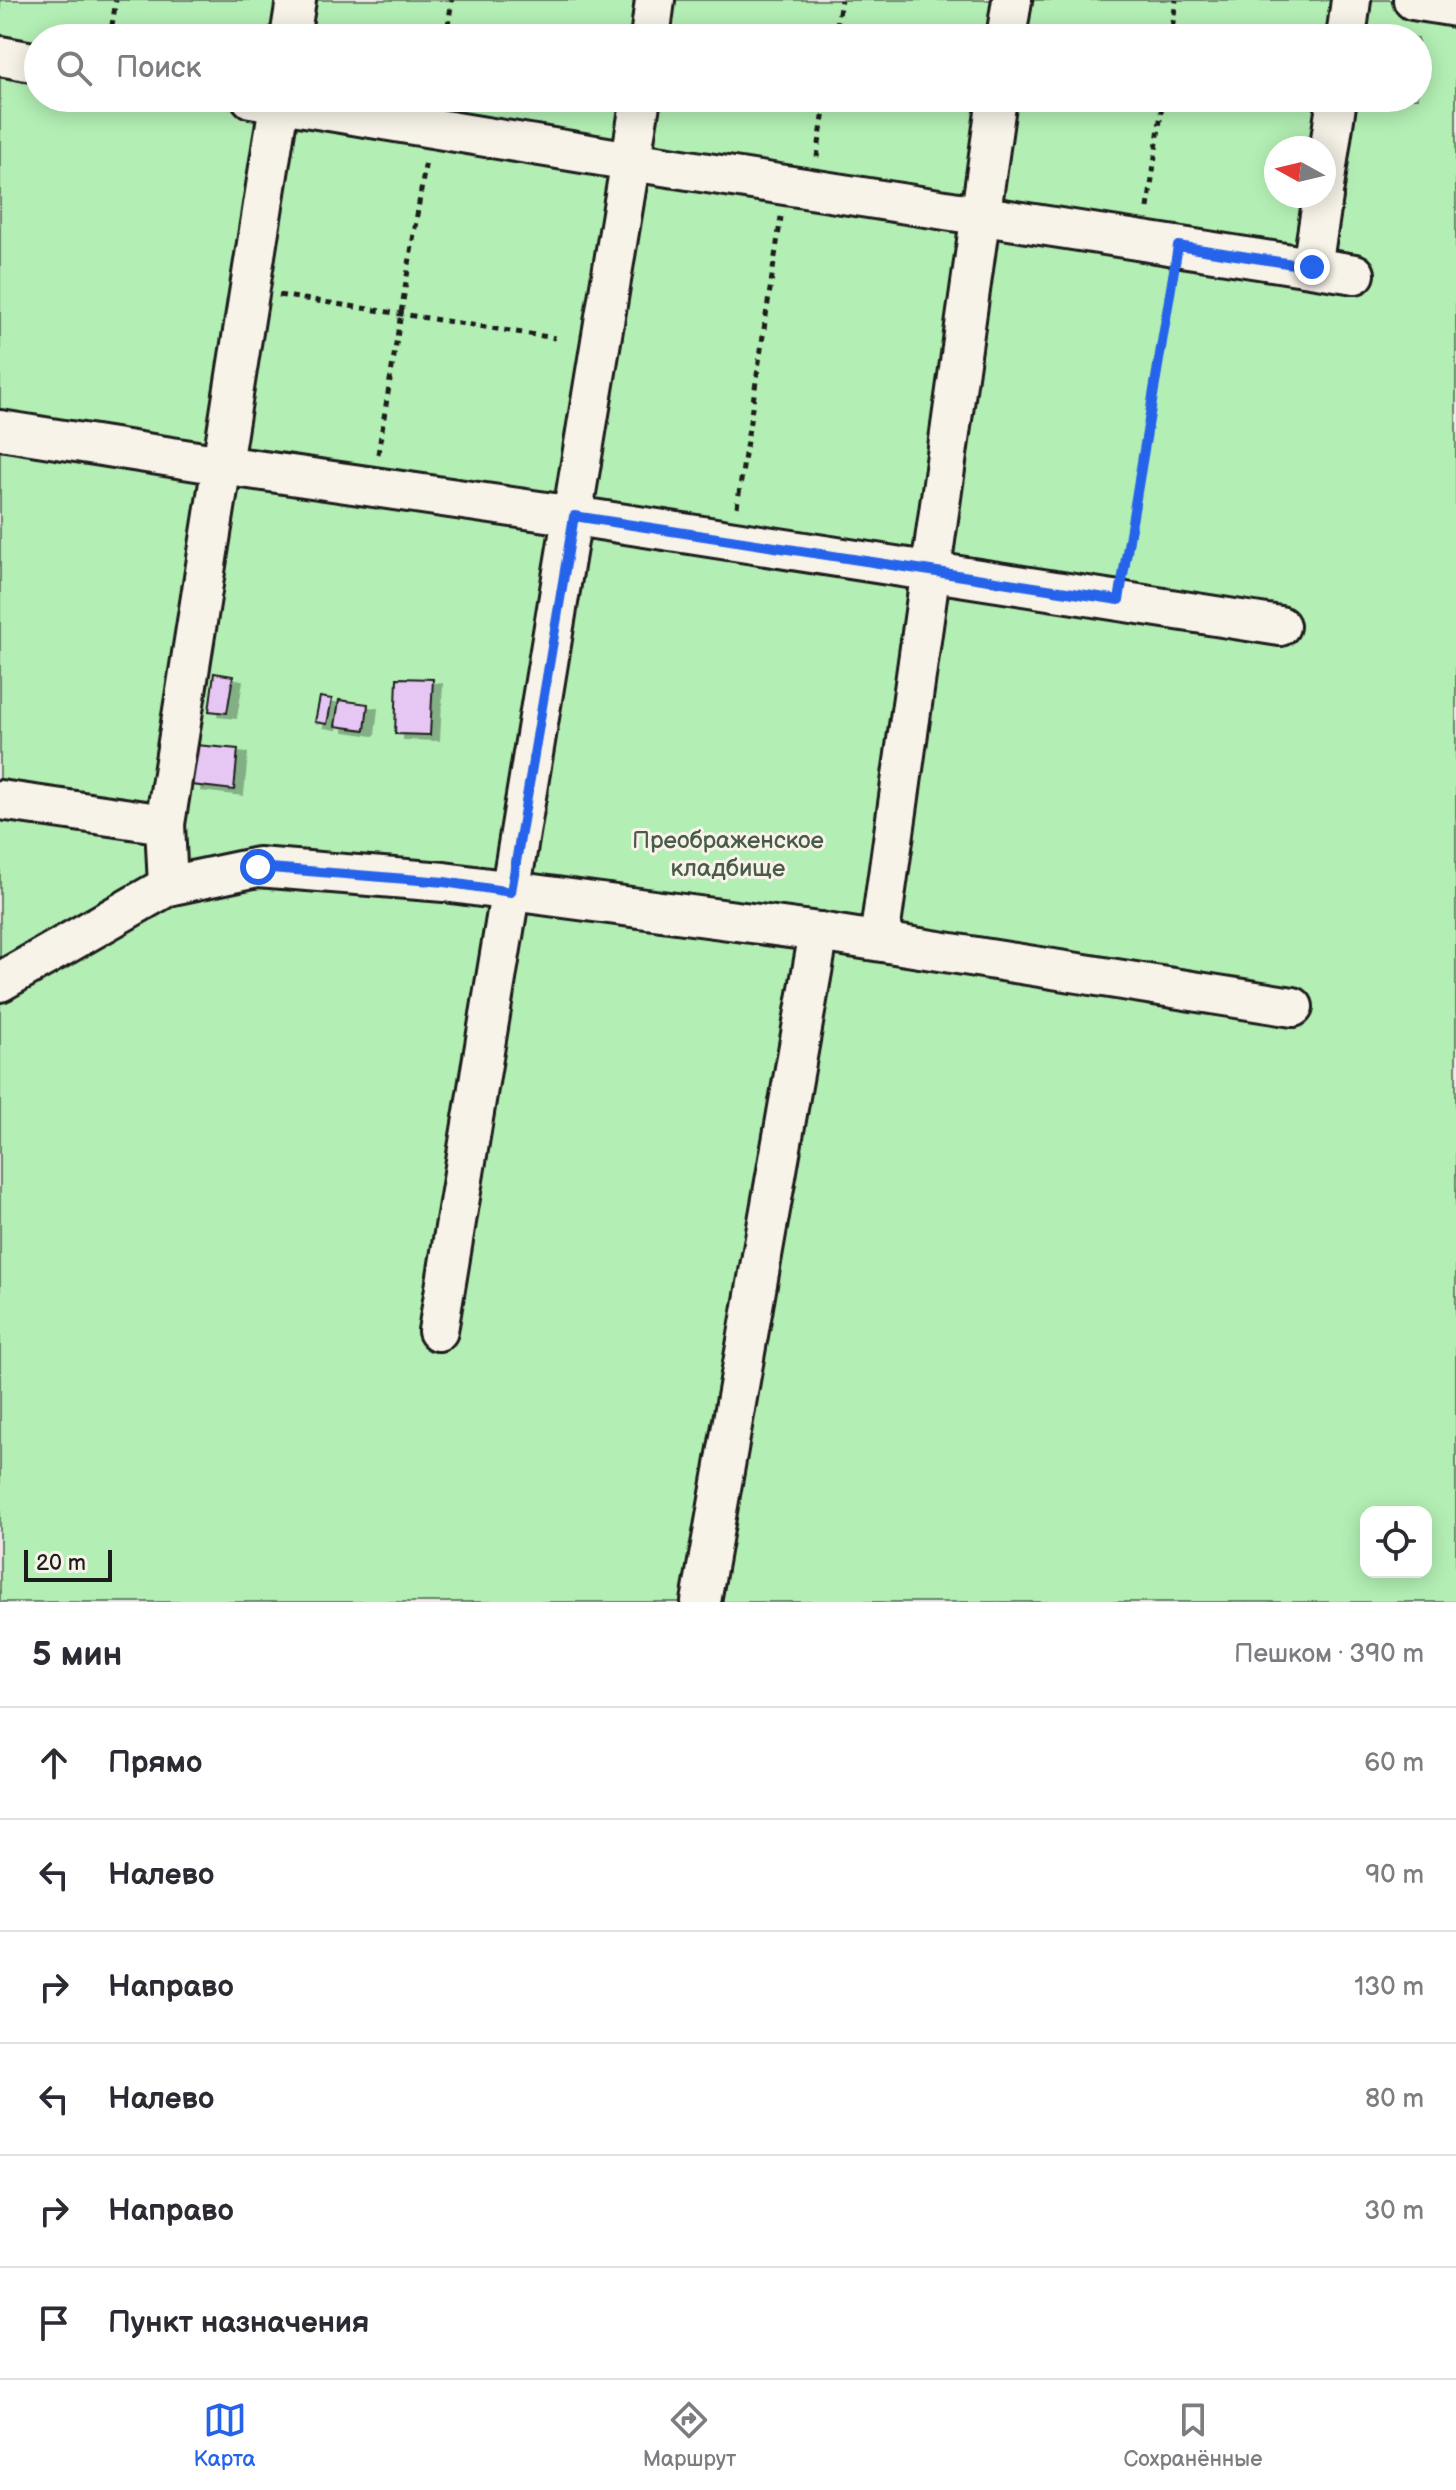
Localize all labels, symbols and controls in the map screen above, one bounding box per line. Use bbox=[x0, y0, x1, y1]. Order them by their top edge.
search box bbox=[24, 24, 1432, 112]
icon: search bbox=[52, 46, 96, 90]
text: Поиск bbox=[116, 50, 202, 86]
north arrow bbox=[1264, 136, 1336, 208]
route end bbox=[1294, 249, 1330, 285]
park label: Преображенское кладбище bbox=[632, 826, 824, 883]
route start bbox=[240, 849, 276, 885]
map controls bbox=[1360, 1506, 1432, 1578]
button: locate bbox=[1360, 1506, 1432, 1578]
scale bar bbox=[24, 1546, 112, 1582]
text: 20 m bbox=[36, 1550, 86, 1577]
text: 5 мин bbox=[32, 1634, 122, 1675]
text: Пешком · 390 m bbox=[1234, 1639, 1424, 1670]
icon: ahead bbox=[32, 1741, 76, 1785]
text: Прямо bbox=[108, 1745, 202, 1781]
text: 60 m bbox=[1364, 1748, 1424, 1779]
icon: left bbox=[32, 1853, 76, 1897]
text: Налево bbox=[108, 1857, 214, 1893]
text: 90 m bbox=[1365, 1860, 1424, 1891]
icon: right bbox=[32, 1965, 76, 2009]
text: Направо bbox=[108, 1969, 234, 2005]
text: 130 m bbox=[1354, 1972, 1424, 2003]
icon: left bbox=[32, 2077, 76, 2121]
text: Налево bbox=[108, 2081, 214, 2117]
text: 80 m bbox=[1365, 2084, 1424, 2115]
icon: right bbox=[32, 2189, 76, 2233]
text: Направо bbox=[108, 2193, 234, 2229]
text: 30 m bbox=[1364, 2196, 1424, 2227]
icon: arrive bbox=[32, 2301, 76, 2345]
text: Пункт назначения bbox=[108, 2305, 369, 2341]
tab: Карта bbox=[194, 2398, 256, 2473]
tab: Маршрут bbox=[643, 2398, 736, 2473]
tab: Сохранённые bbox=[1123, 2398, 1262, 2473]

